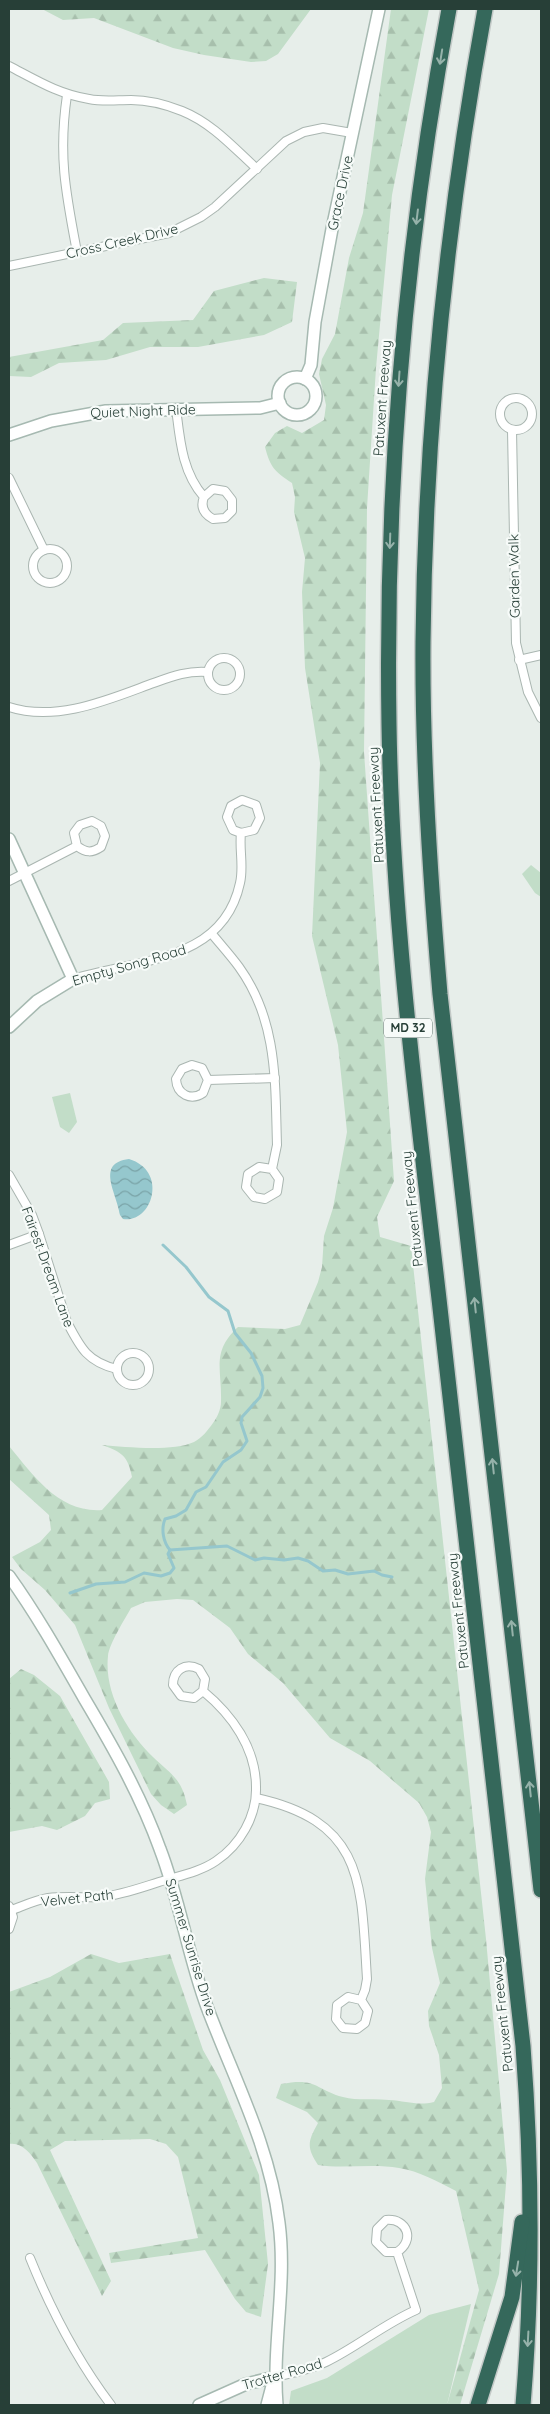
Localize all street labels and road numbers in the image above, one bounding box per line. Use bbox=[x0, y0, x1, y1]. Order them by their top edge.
street label: Grace Drive bbox=[323, 154, 357, 232]
street label: Cross Creek Drive bbox=[64, 219, 180, 263]
street label: Patuxent Freeway bbox=[369, 339, 395, 457]
street label: Quiet Night Ride bbox=[90, 400, 196, 422]
street label: Garden Walk bbox=[504, 534, 524, 618]
street label: Patuxent Freeway bbox=[364, 746, 388, 864]
street label: Empty Song Road bbox=[70, 940, 188, 990]
road number: MD 32 bbox=[384, 1018, 432, 1038]
street label: Patuxent Freeway bbox=[397, 1150, 427, 1268]
street label: Fairest Dream Lane bbox=[18, 1204, 78, 1330]
street label: Patuxent Freeway bbox=[443, 1552, 473, 1670]
street label: Summer Sunrise Drive bbox=[162, 1876, 221, 2018]
street label: Velvet Path bbox=[40, 1885, 114, 1911]
street label: Patuxent Freeway bbox=[487, 1955, 517, 2073]
street label: Trotter Road bbox=[240, 2354, 324, 2394]

